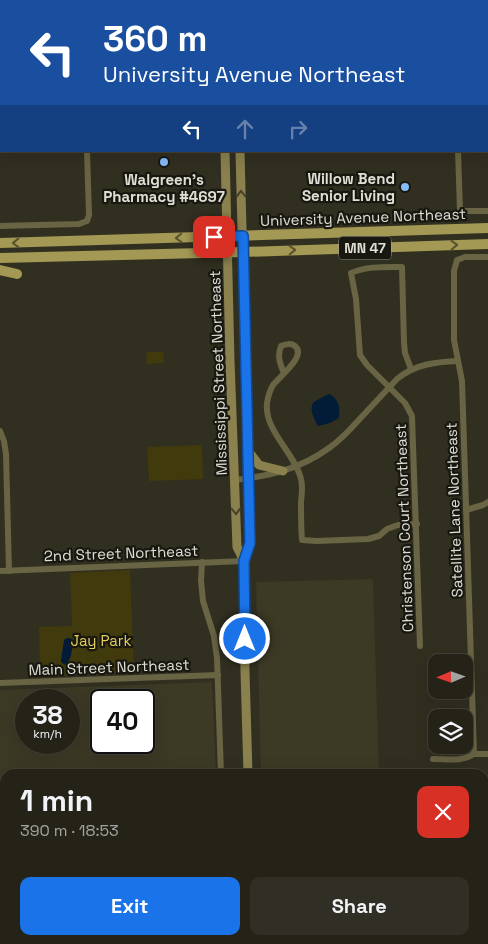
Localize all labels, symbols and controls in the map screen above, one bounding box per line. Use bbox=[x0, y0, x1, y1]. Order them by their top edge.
text: 360 m bbox=[103, 17, 207, 61]
icon: left bbox=[20, 20, 85, 85]
text: University Avenue Northeast bbox=[103, 60, 405, 88]
icon: left bbox=[178, 115, 206, 143]
icon: ahead bbox=[231, 115, 259, 143]
icon: right bbox=[284, 115, 312, 143]
marker: Walgreen's Pharmacy #4697 bbox=[158, 156, 170, 168]
place label: Willow Bend Senior Living bbox=[302, 169, 395, 205]
place label: Walgreen's Pharmacy #4697 bbox=[103, 170, 225, 206]
marker: Willow Bend Senior Living bbox=[399, 181, 411, 193]
one-way arrow bbox=[236, 190, 247, 198]
street label: University Avenue Northeast bbox=[260, 204, 466, 230]
pin bbox=[193, 216, 235, 258]
icon: arrive bbox=[200, 223, 228, 251]
one-way arrow bbox=[175, 233, 182, 243]
road number: MN 47 bbox=[339, 237, 391, 260]
one-way arrow bbox=[12, 238, 20, 248]
one-way arrow bbox=[450, 240, 458, 250]
one-way arrow bbox=[288, 245, 296, 256]
street label: Mississippi Street Northeast bbox=[205, 270, 231, 476]
street label: Satellite Lane Northeast bbox=[441, 422, 467, 598]
street label: Christenson Court Northeast bbox=[391, 423, 417, 632]
one-way arrow bbox=[231, 508, 241, 515]
street label: 2nd Street Northeast bbox=[43, 541, 199, 565]
position arrow bbox=[218, 612, 270, 664]
park label: Jay Park bbox=[70, 631, 132, 650]
north arrow bbox=[428, 654, 472, 699]
map controls bbox=[428, 654, 473, 754]
street label: Main Street Northeast bbox=[28, 655, 190, 679]
speed limit sign: 40 bbox=[90, 689, 155, 754]
text: 38 bbox=[32, 699, 63, 731]
button: layers bbox=[428, 709, 473, 754]
text: km/h bbox=[33, 726, 62, 742]
text: 1 min bbox=[20, 781, 93, 820]
button: close bbox=[417, 786, 469, 838]
text: 390 m · 18:53 bbox=[20, 820, 119, 841]
button: Exit bbox=[20, 877, 240, 935]
button: Share bbox=[250, 877, 469, 935]

